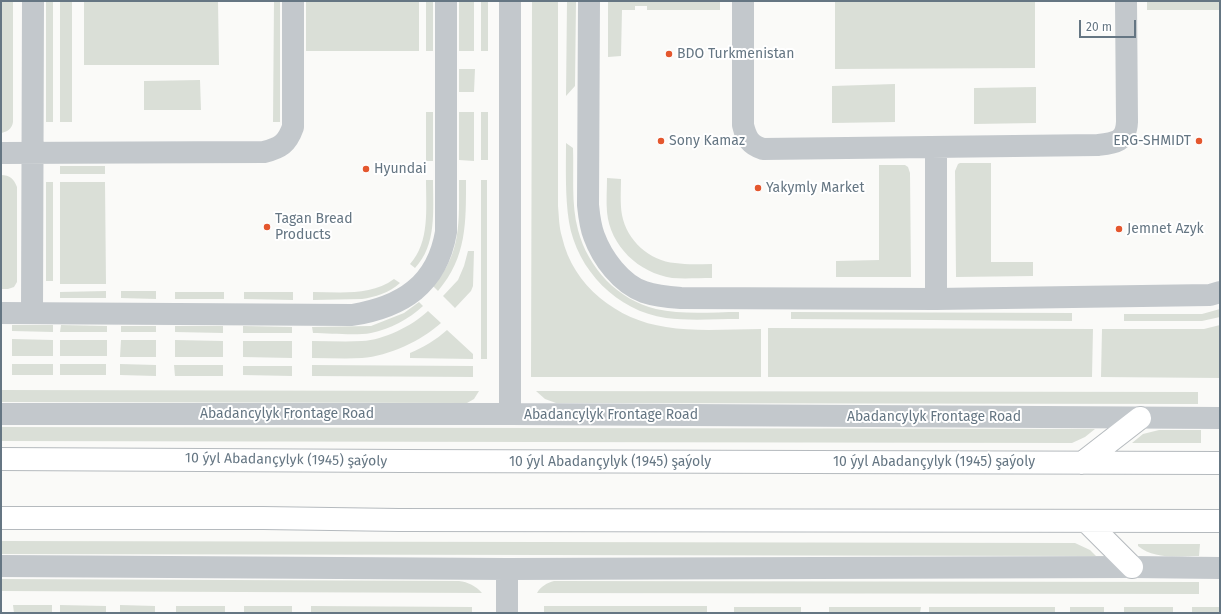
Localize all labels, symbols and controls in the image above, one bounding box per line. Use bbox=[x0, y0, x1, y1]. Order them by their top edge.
scale bar bbox=[1081, 12, 1138, 38]
text: 20 m bbox=[1086, 20, 1112, 34]
place label: BDO Turkmenistan bbox=[677, 46, 794, 62]
marker: BDO Turkmenistan bbox=[664, 49, 674, 59]
place label: Sony Kamaz bbox=[669, 133, 745, 149]
place label: ERG-SHMIDT bbox=[1113, 133, 1191, 149]
marker: Sony Kamaz bbox=[656, 136, 666, 146]
marker: ERG-SHMIDT bbox=[1194, 136, 1204, 146]
place label: Hyundai bbox=[374, 161, 427, 177]
marker: Hyundai bbox=[361, 164, 371, 174]
place label: Yakymly Market bbox=[766, 180, 864, 196]
marker: Yakymly Market bbox=[753, 183, 763, 193]
place label: Tagan Bread Products bbox=[275, 211, 353, 244]
place label: Jemnet Azyk bbox=[1127, 221, 1204, 237]
marker: Tagan Bread Products bbox=[262, 222, 272, 232]
marker: Jemnet Azyk bbox=[1114, 224, 1124, 234]
street label: Abadancylyk Frontage Road bbox=[200, 406, 374, 422]
street label: Abadancylyk Frontage Road bbox=[524, 407, 698, 423]
street label: Abadancylyk Frontage Road bbox=[847, 409, 1021, 425]
street label: 10 ýyl Abadançylyk (1945) şaýoly bbox=[185, 450, 387, 470]
street label: 10 ýyl Abadançylyk (1945) şaýoly bbox=[509, 454, 711, 470]
street label: 10 ýyl Abadançylyk (1945) şaýoly bbox=[833, 454, 1035, 470]

